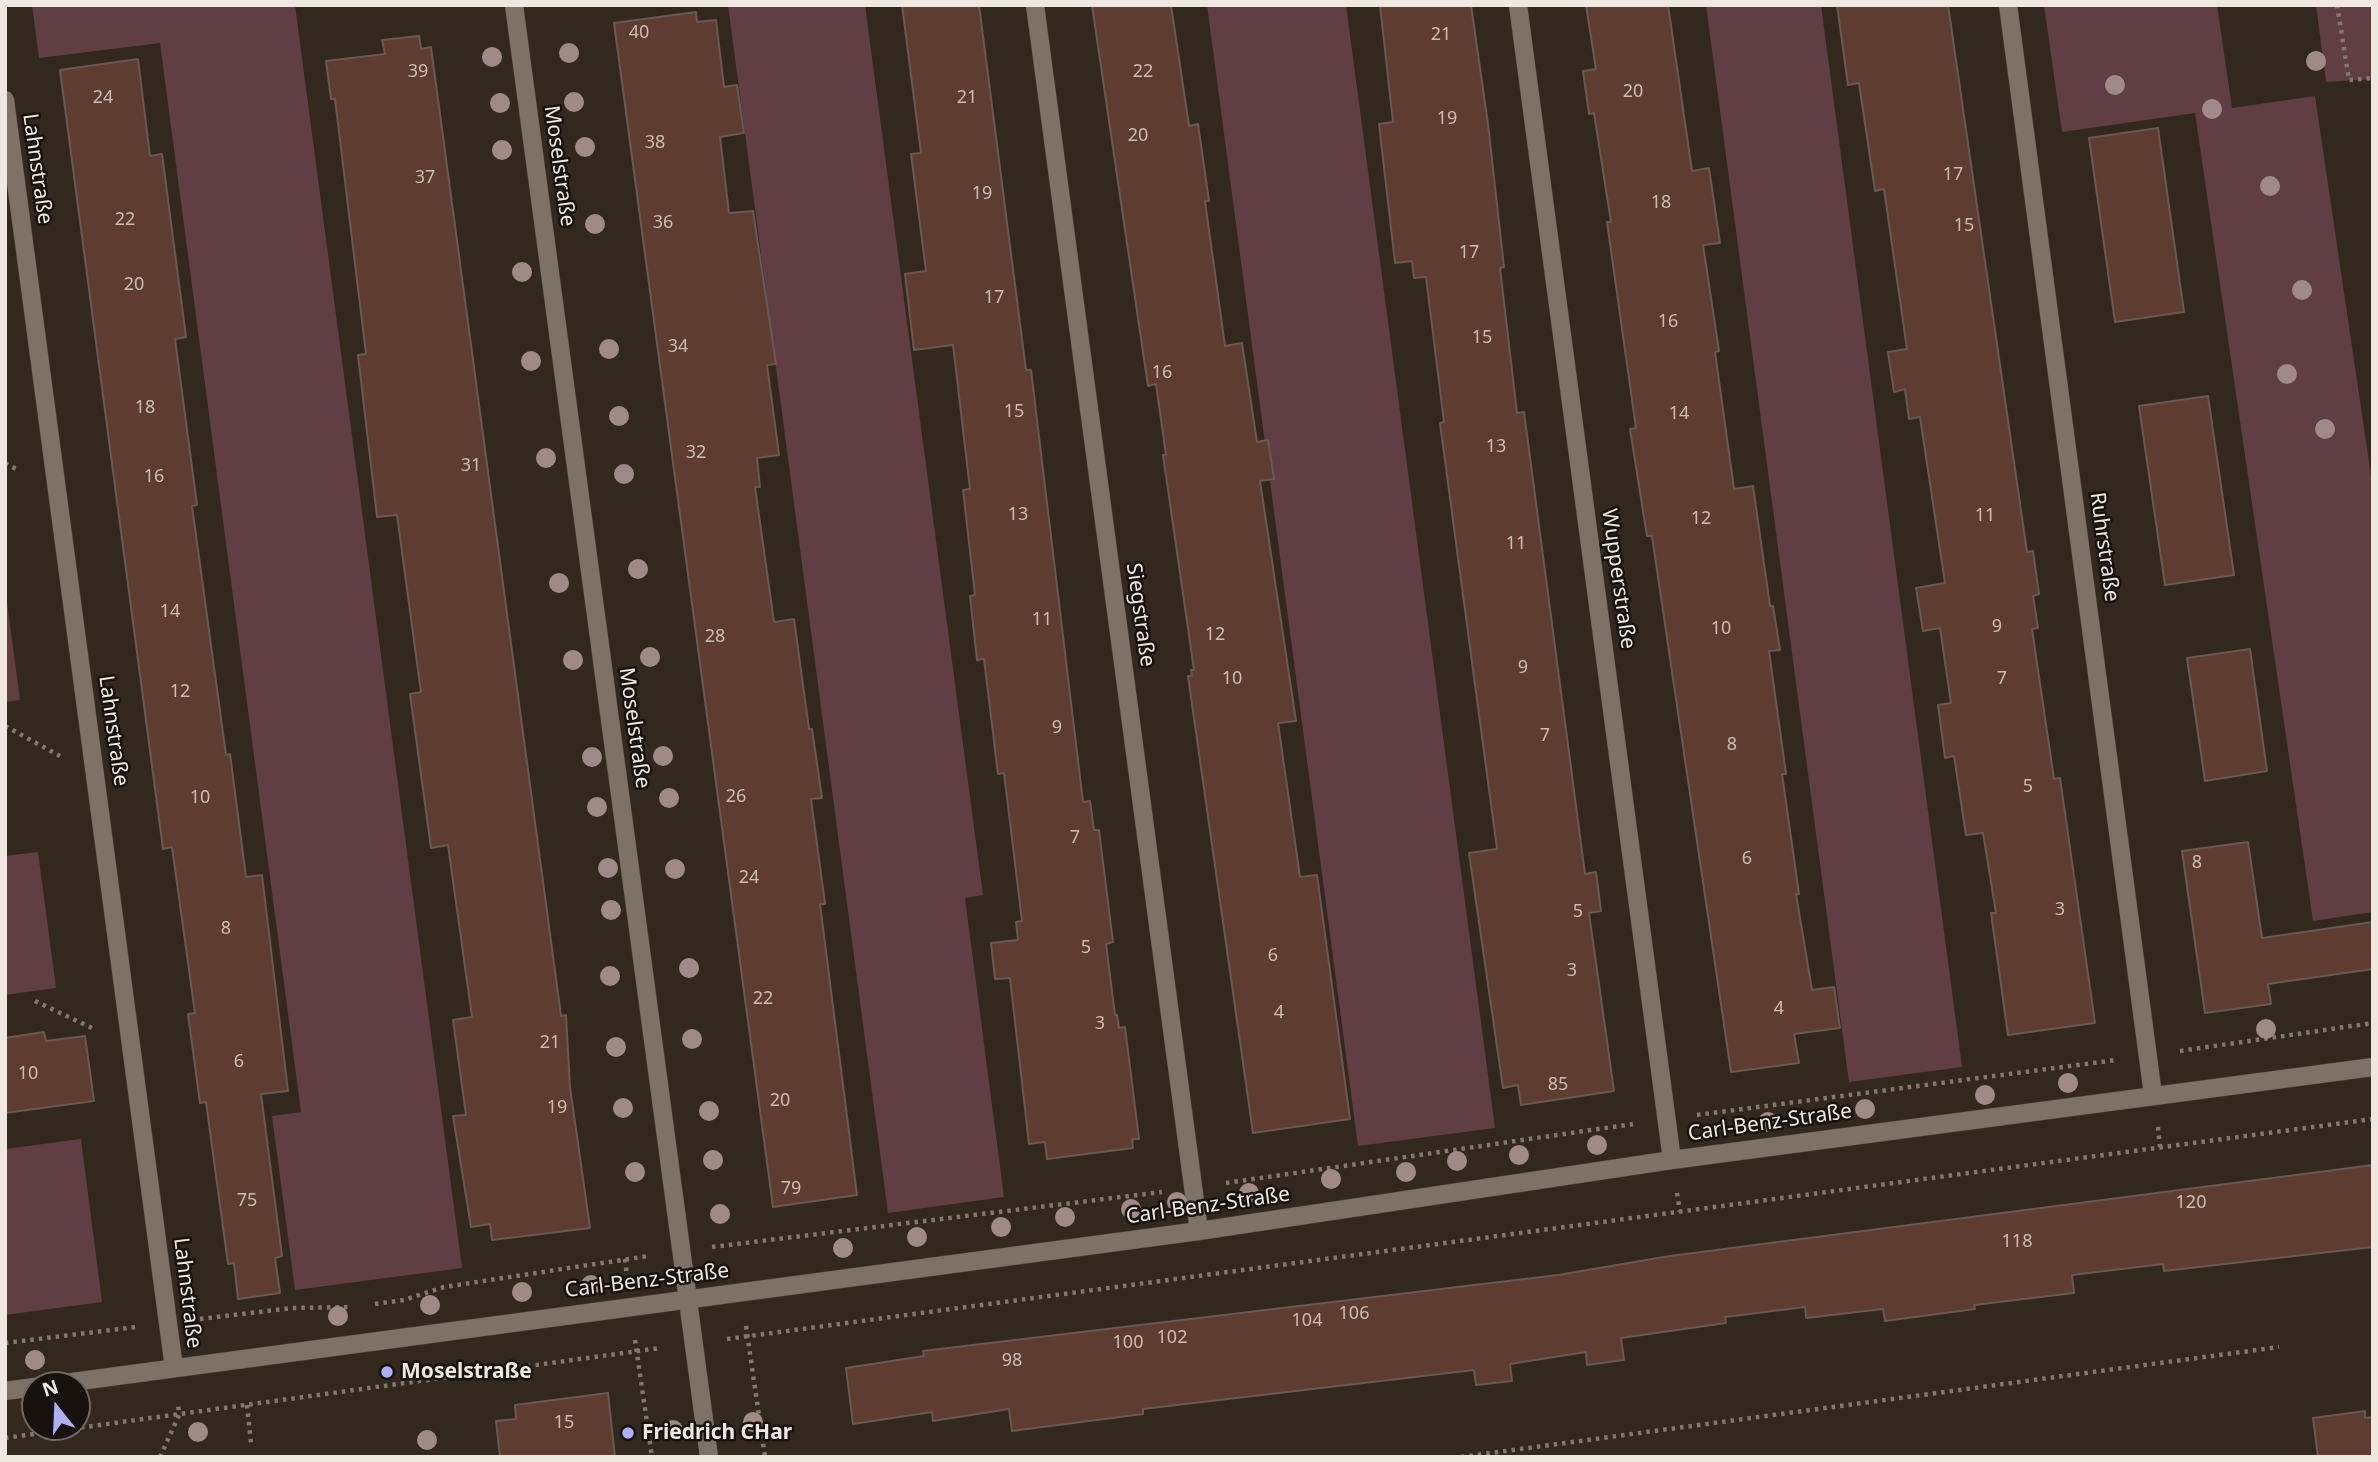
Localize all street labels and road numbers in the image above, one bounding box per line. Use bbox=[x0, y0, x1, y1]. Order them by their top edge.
street label: Moselstraße bbox=[538, 104, 580, 228]
street label: Lahnstraße bbox=[17, 112, 57, 226]
street label: Ruhrstraße bbox=[2084, 491, 2124, 603]
street label: Wupperstraße bbox=[1596, 507, 1640, 651]
street label: Siegstraße bbox=[1120, 562, 1160, 668]
street label: Moselstraße bbox=[613, 666, 655, 790]
street label: Lahnstraße bbox=[93, 674, 133, 788]
street label: Carl-Benz-Straße bbox=[1686, 1099, 1854, 1147]
street label: Carl-Benz-Straße bbox=[1124, 1182, 1292, 1230]
street label: Lahnstraße bbox=[168, 1236, 206, 1350]
street label: Carl-Benz-Straße bbox=[563, 1258, 731, 1304]

